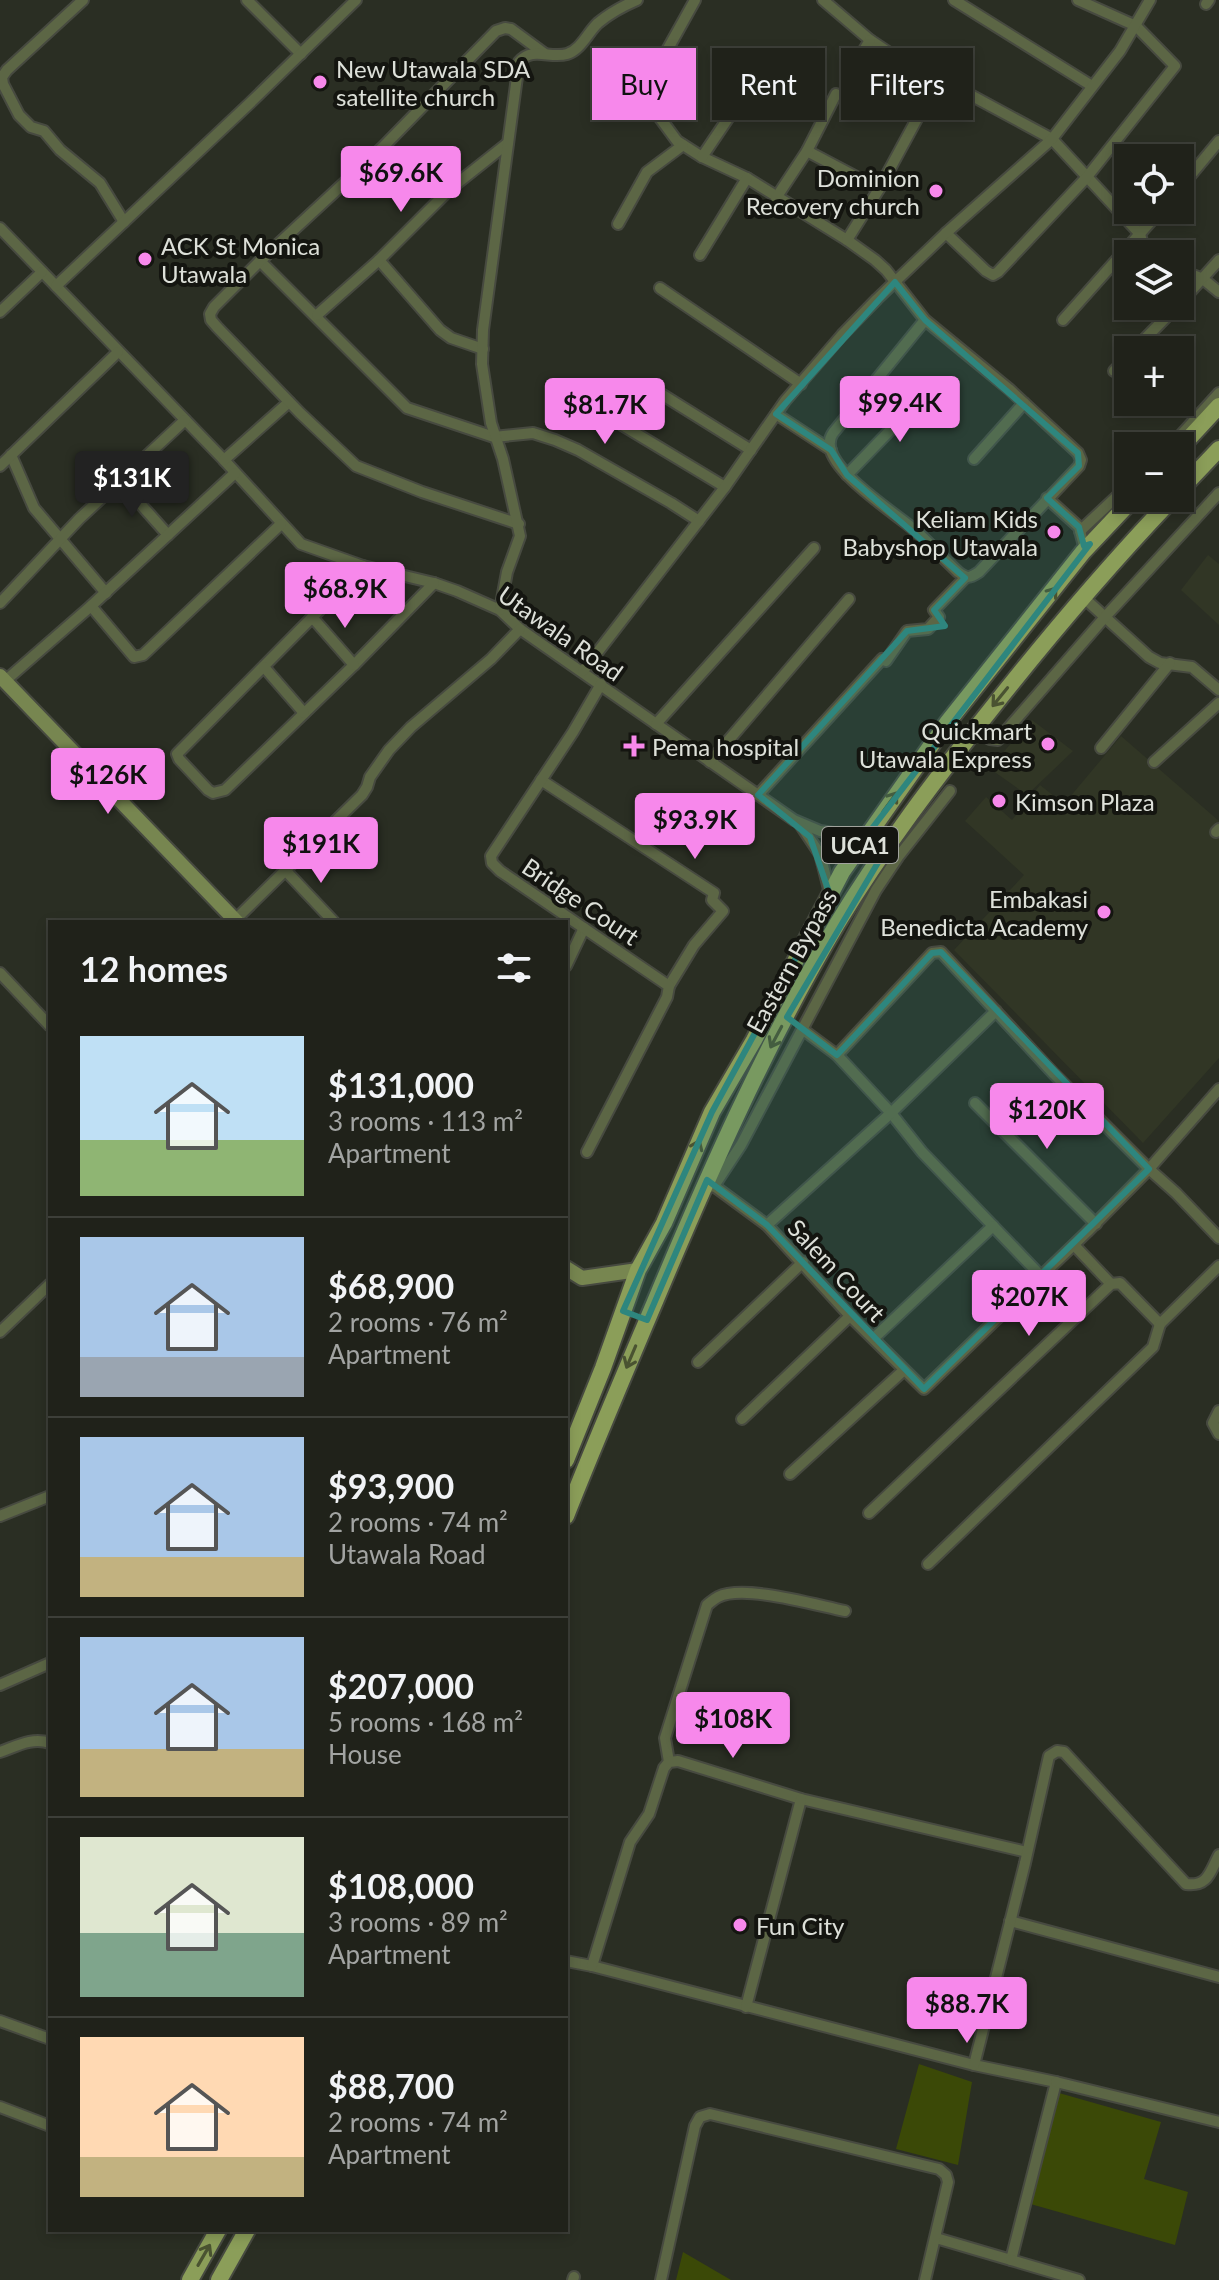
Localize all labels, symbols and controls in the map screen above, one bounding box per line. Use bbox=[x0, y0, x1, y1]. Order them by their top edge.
chip: Buy bbox=[592, 48, 696, 120]
chip: Rent bbox=[712, 48, 825, 120]
chip: Filters bbox=[841, 48, 973, 120]
place label: New Utawala SDA satellite church bbox=[336, 54, 531, 111]
marker: New Utawala SDA satellite church bbox=[311, 73, 329, 91]
map controls bbox=[1114, 144, 1194, 512]
button: locate bbox=[1114, 144, 1194, 224]
pin: $69.6K bbox=[336, 146, 466, 214]
text: $69.6K bbox=[359, 156, 443, 188]
place label: Dominion Recovery church bbox=[746, 163, 920, 220]
marker: Dominion Recovery church bbox=[927, 182, 945, 200]
place label: ACK St Monica Utawala bbox=[161, 231, 320, 288]
button: layers bbox=[1114, 240, 1194, 320]
marker: ACK St Monica Utawala bbox=[136, 250, 154, 268]
button: + bbox=[1114, 336, 1194, 416]
pin: $99.4K bbox=[835, 376, 965, 444]
pin: $81.7K bbox=[540, 378, 670, 446]
text: $99.4K bbox=[858, 386, 942, 418]
text: $81.7K bbox=[563, 388, 647, 420]
button: − bbox=[1114, 432, 1194, 512]
pin: $131K bbox=[76, 451, 188, 519]
text: $131K bbox=[93, 461, 171, 493]
place label: Keliam Kids Babyshop Utawala bbox=[842, 504, 1038, 561]
marker: Keliam Kids Babyshop Utawala bbox=[1045, 523, 1063, 541]
pin: $68.9K bbox=[280, 562, 410, 630]
text: $68.9K bbox=[303, 572, 387, 604]
street label: Utawala Road bbox=[493, 579, 629, 687]
one-way arrow bbox=[1040, 587, 1057, 608]
one-way arrow bbox=[992, 686, 1009, 707]
place label: Quickmart Utawala Express bbox=[859, 716, 1032, 773]
place label: Pema hospital bbox=[652, 732, 799, 761]
marker: Pema hospital bbox=[623, 735, 645, 757]
marker: Quickmart Utawala Express bbox=[1039, 735, 1057, 753]
pin: $126K bbox=[52, 748, 164, 816]
text: $126K bbox=[69, 758, 147, 790]
place label: Kimson Plaza bbox=[1015, 787, 1155, 816]
one-way arrow bbox=[881, 792, 898, 814]
marker: Kimson Plaza bbox=[990, 792, 1008, 810]
pin: $93.9K bbox=[630, 793, 760, 861]
text: $93.9K bbox=[653, 803, 737, 835]
pin: $191K bbox=[265, 817, 377, 885]
text: $191K bbox=[282, 827, 360, 859]
road number: UCA1 bbox=[822, 827, 898, 863]
street label: Bridge Court bbox=[517, 851, 645, 951]
street label: Eastern Bypass bbox=[740, 884, 842, 1038]
place label: Embakasi Benedicta Academy bbox=[880, 884, 1089, 941]
marker: Embakasi Benedicta Academy bbox=[1095, 903, 1113, 921]
icon: filters bbox=[492, 946, 536, 990]
text: 12 homes bbox=[80, 948, 228, 989]
one-way arrow bbox=[768, 1024, 784, 1048]
text: $131,000 bbox=[328, 1064, 474, 1105]
icon: home bbox=[144, 1068, 240, 1164]
pin: $120K bbox=[991, 1083, 1103, 1151]
text: $120K bbox=[1008, 1093, 1086, 1125]
text: 3 rooms · 113 m² bbox=[328, 1105, 523, 1137]
text: Apartment bbox=[328, 1137, 451, 1169]
one-way arrow bbox=[688, 1139, 703, 1164]
street label: Salem Court bbox=[782, 1213, 892, 1327]
text: $68,900 bbox=[328, 1265, 454, 1306]
icon: home bbox=[144, 1269, 240, 1365]
pin: $207K bbox=[973, 1270, 1085, 1338]
text: $207K bbox=[990, 1280, 1068, 1312]
text: 2 rooms · 76 m² bbox=[328, 1306, 508, 1338]
text: Apartment bbox=[328, 1338, 451, 1370]
one-way arrow bbox=[623, 1344, 638, 1368]
text: $93,900 bbox=[328, 1465, 454, 1506]
icon: home bbox=[144, 1469, 240, 1565]
text: 2 rooms · 74 m² bbox=[328, 1506, 508, 1538]
text: Utawala Road bbox=[328, 1538, 486, 1570]
text: $207,000 bbox=[328, 1665, 474, 1706]
icon: home bbox=[144, 1669, 240, 1765]
pin: $108K bbox=[677, 1692, 789, 1760]
text: $108K bbox=[694, 1702, 772, 1734]
text: 5 rooms · 168 m² bbox=[328, 1706, 523, 1738]
text: House bbox=[328, 1738, 402, 1770]
text: $108,000 bbox=[328, 1865, 474, 1906]
icon: home bbox=[144, 1869, 240, 1965]
text: 3 rooms · 89 m² bbox=[328, 1906, 508, 1938]
place label: Fun City bbox=[756, 1911, 845, 1940]
marker: Fun City bbox=[731, 1916, 749, 1934]
text: Apartment bbox=[328, 1938, 451, 1970]
pin: $88.7K bbox=[902, 1977, 1032, 2045]
text: $88.7K bbox=[925, 1987, 1009, 2019]
text: $88,700 bbox=[328, 2065, 454, 2106]
icon: home bbox=[144, 2069, 240, 2165]
text: 2 rooms · 74 m² bbox=[328, 2106, 508, 2138]
text: Apartment bbox=[328, 2138, 451, 2170]
one-way arrow bbox=[196, 2244, 212, 2267]

